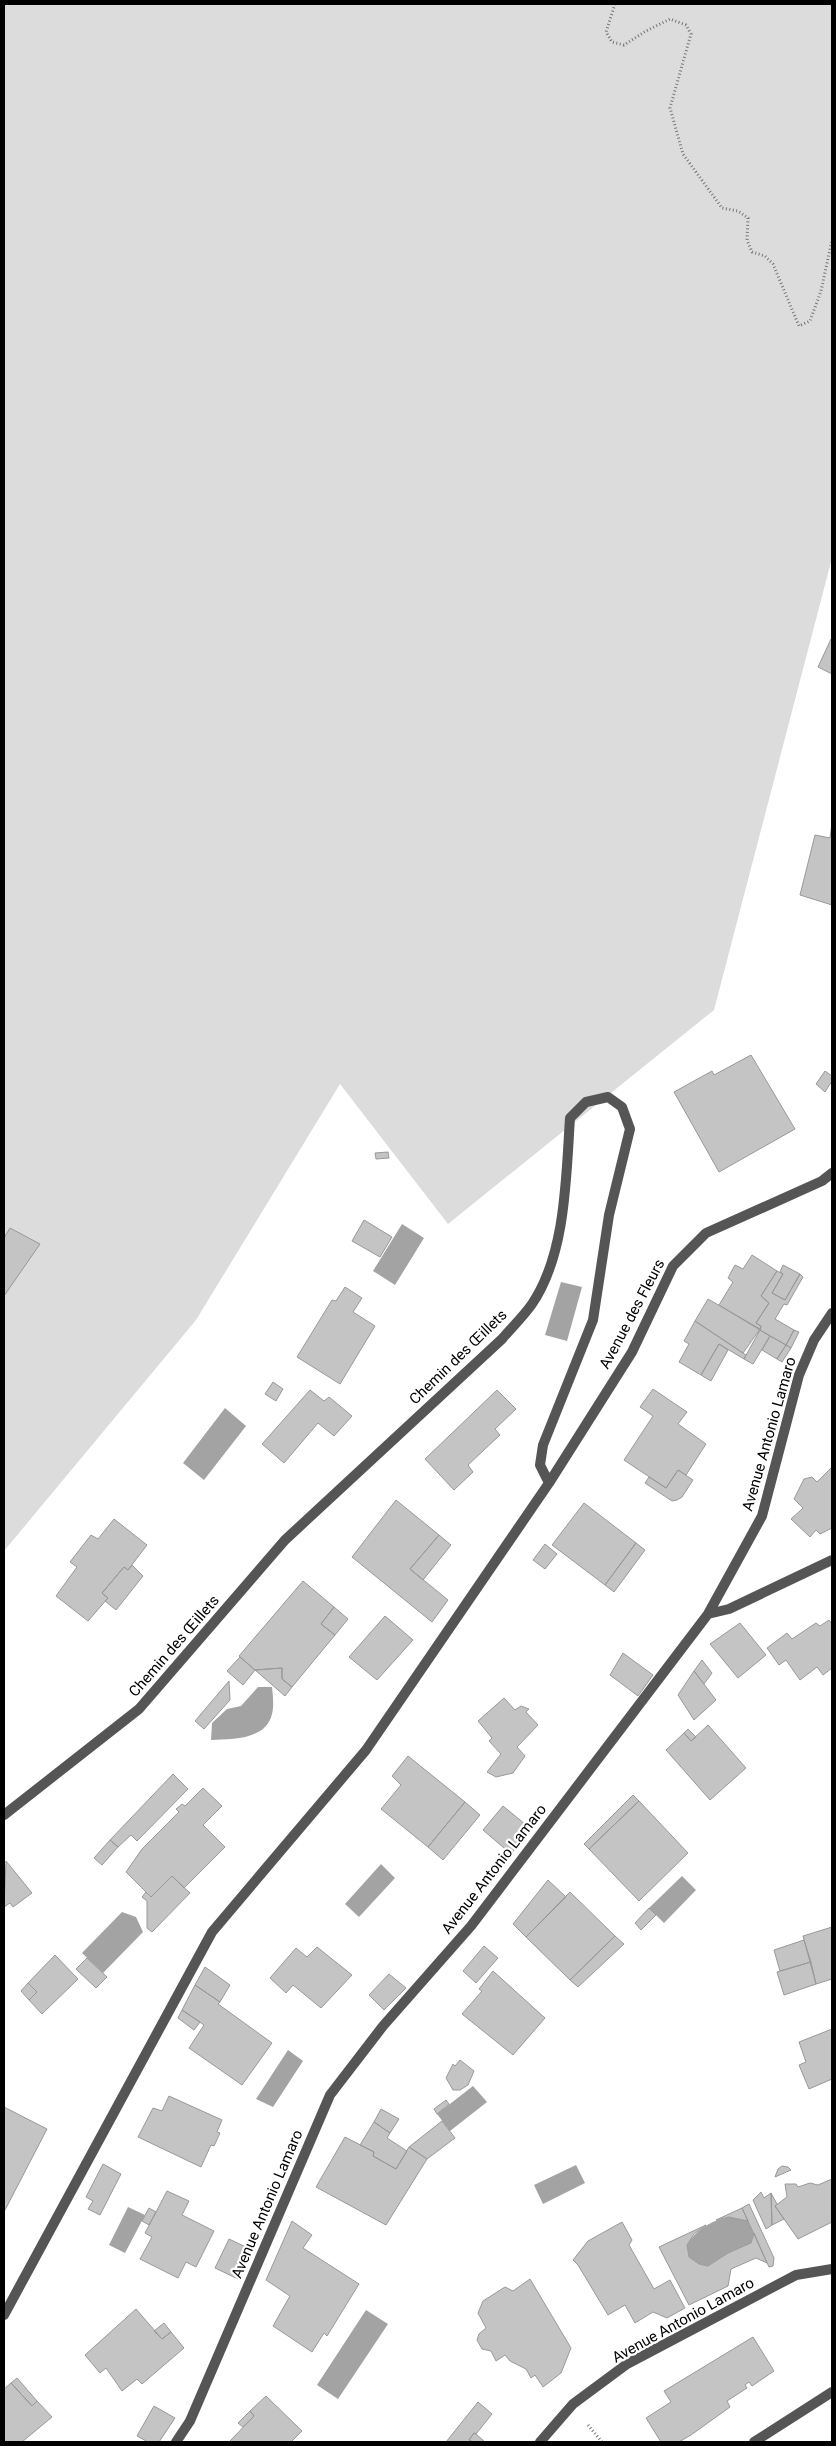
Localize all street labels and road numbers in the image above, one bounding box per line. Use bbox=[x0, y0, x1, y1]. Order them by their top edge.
street label: Avenue des Fleurs bbox=[596, 1256, 668, 1372]
street label: Chemin des Œillets bbox=[406, 1306, 510, 1408]
street label: Avenue Antonio Lamaro bbox=[738, 1355, 800, 1513]
street label: Chemin des Œillets bbox=[125, 1592, 223, 1700]
street label: Avenue Antonio Lamaro bbox=[438, 1801, 550, 1937]
street label: Avenue Antonio Lamaro bbox=[228, 2127, 306, 2281]
street label: Avenue Antonio Lamaro bbox=[609, 2273, 757, 2367]

